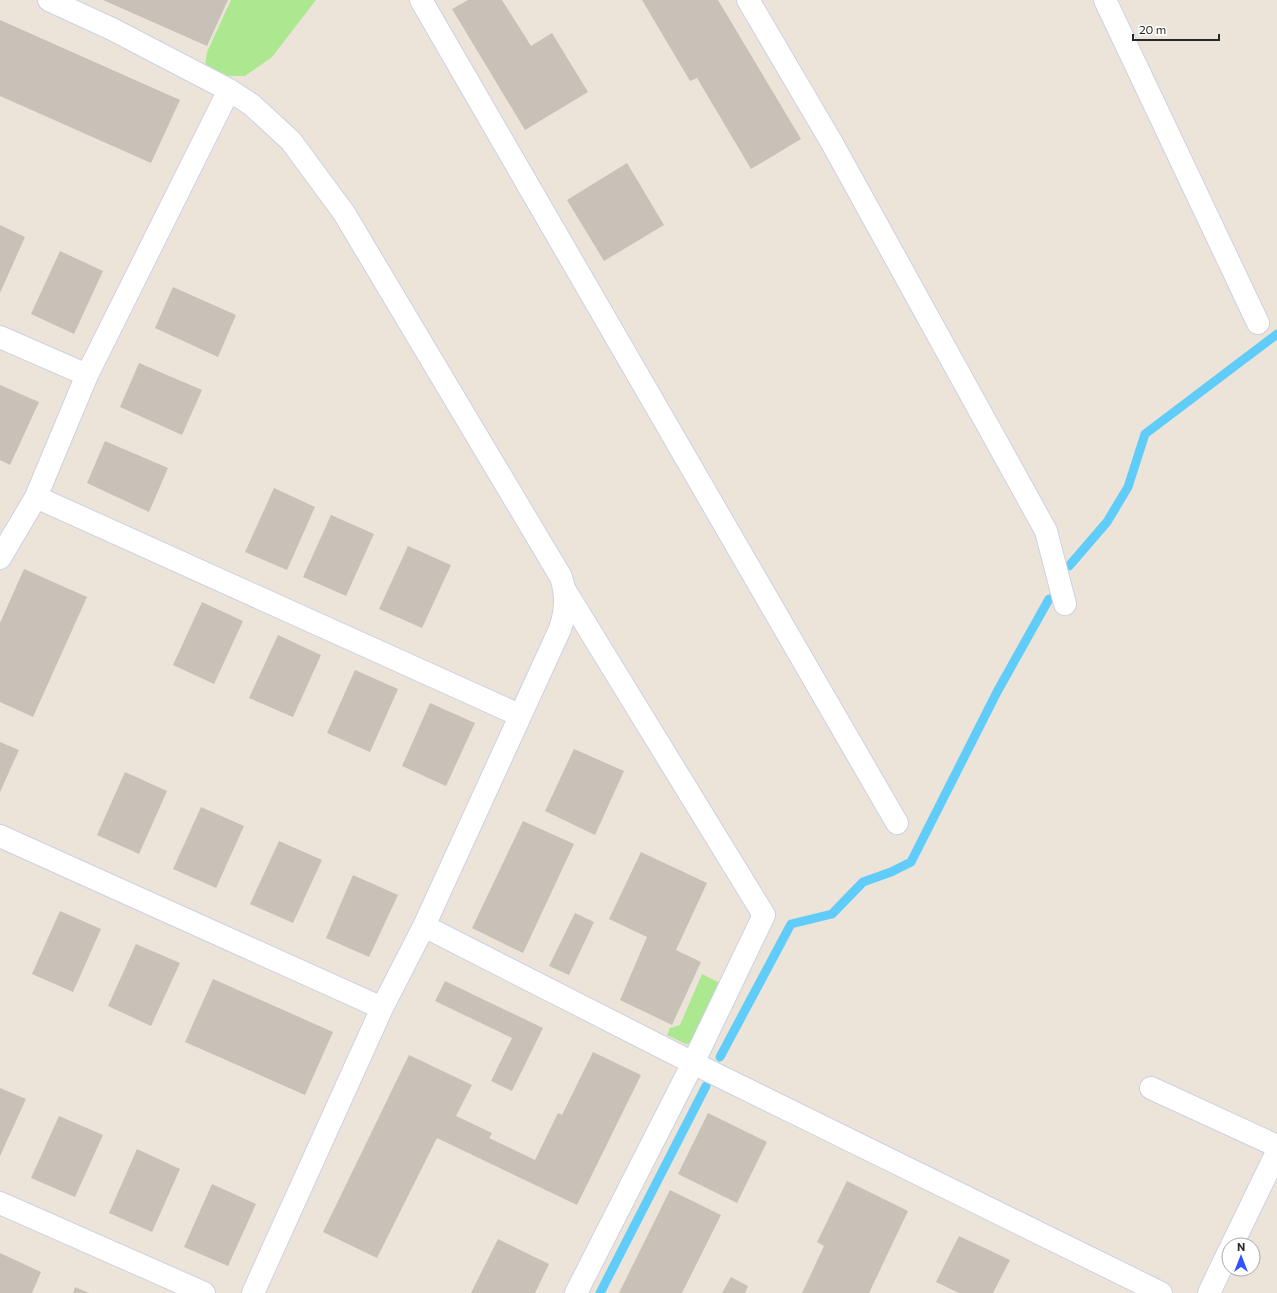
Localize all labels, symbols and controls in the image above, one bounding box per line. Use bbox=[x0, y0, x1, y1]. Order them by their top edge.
scale bar bbox=[1133, 16, 1219, 42]
text: 20 m bbox=[1139, 22, 1166, 36]
north arrow bbox=[1221, 1237, 1261, 1277]
text: N bbox=[1237, 1240, 1245, 1253]

